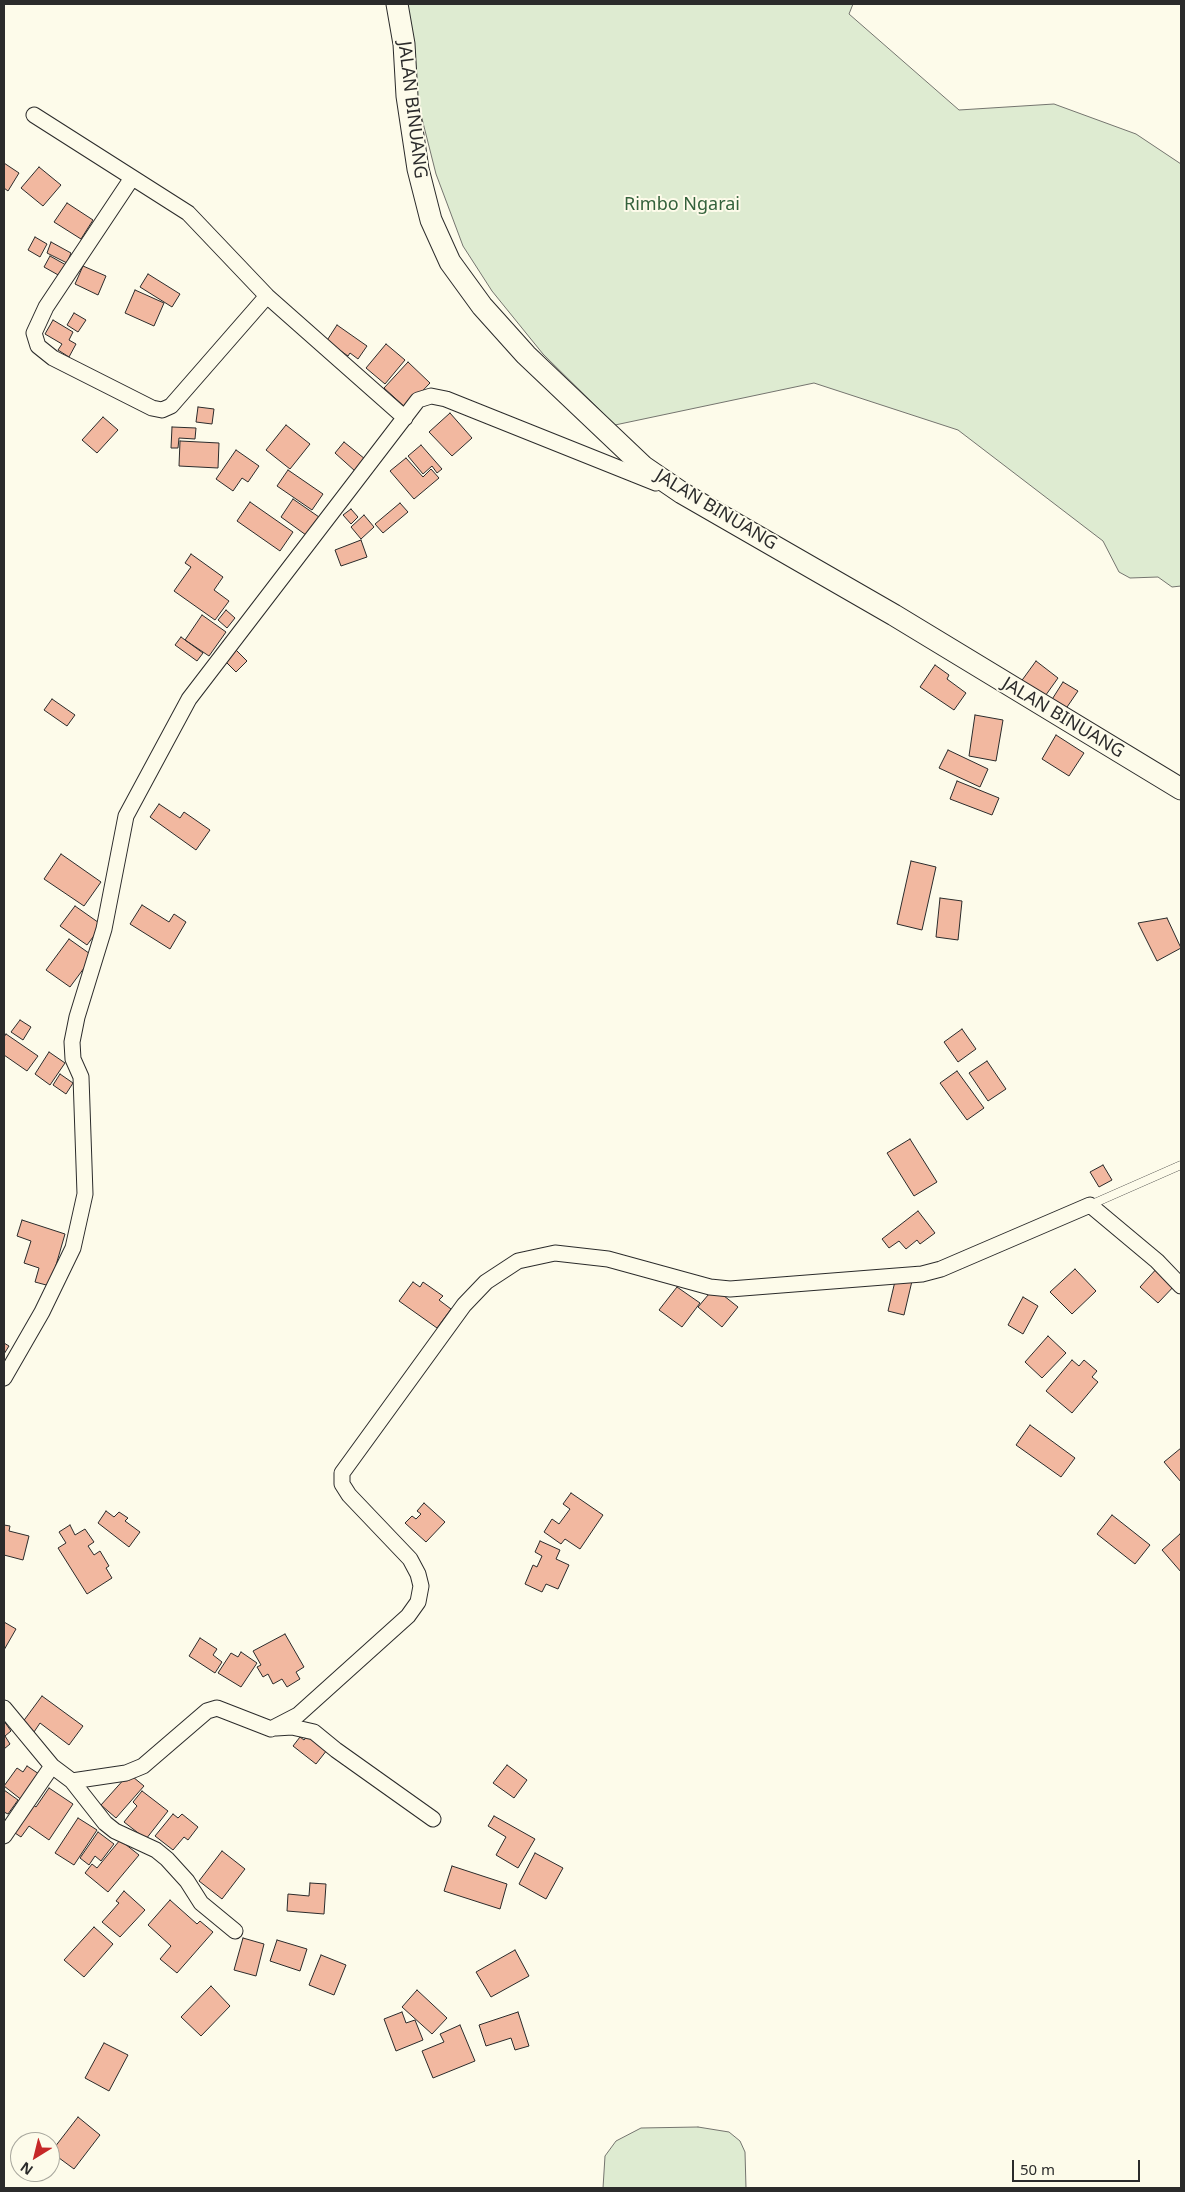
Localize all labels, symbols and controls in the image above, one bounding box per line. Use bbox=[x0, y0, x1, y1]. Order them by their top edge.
street label: JALAN BINUANG bbox=[393, 40, 431, 180]
park label: Rimbo Ngarai bbox=[624, 194, 740, 216]
street label: JALAN BINUANG bbox=[651, 465, 781, 555]
street label: JALAN BINUANG bbox=[998, 673, 1128, 763]
north arrow bbox=[10, 2132, 60, 2182]
scale bar bbox=[1015, 2150, 1142, 2182]
text: N bbox=[16, 2158, 37, 2180]
text: 50 m bbox=[1020, 2159, 1055, 2179]

